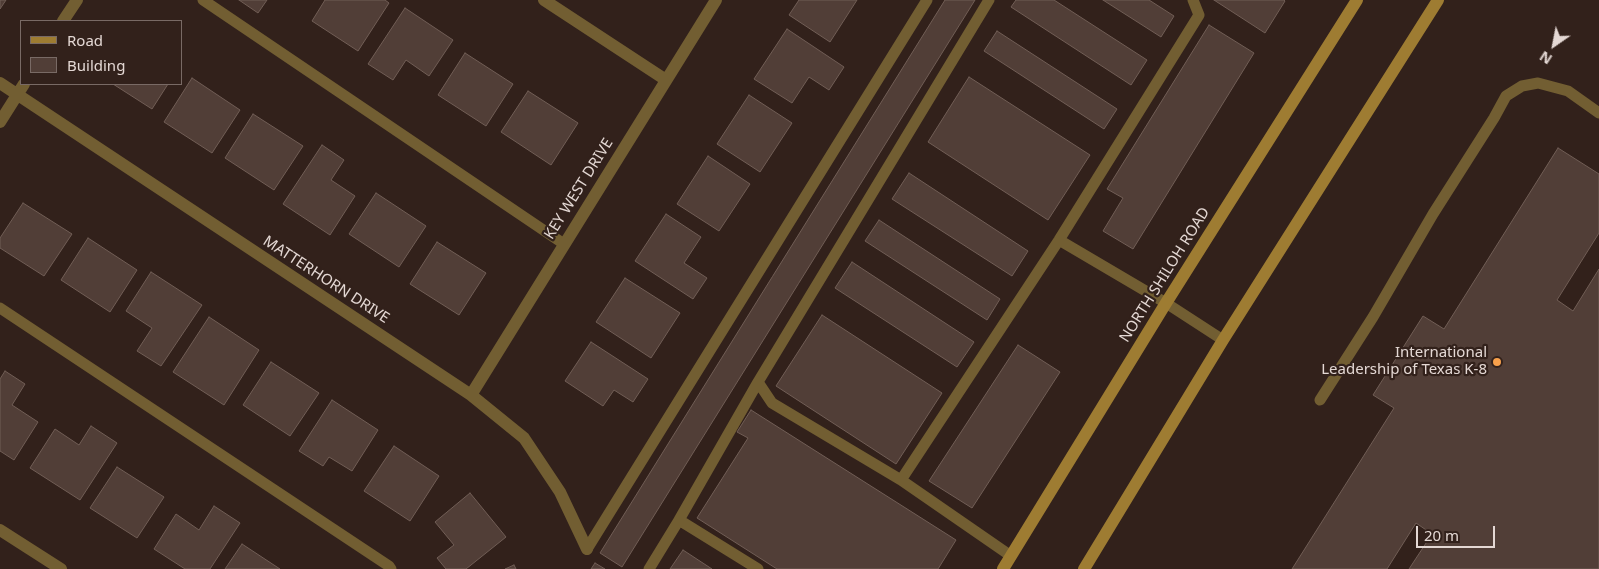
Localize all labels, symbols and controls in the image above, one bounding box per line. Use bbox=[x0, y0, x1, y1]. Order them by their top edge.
legend bbox=[20, 20, 182, 85]
north arrow bbox=[1529, 20, 1579, 70]
text: Road bbox=[67, 30, 103, 50]
text: N bbox=[1536, 47, 1556, 69]
text: Building bbox=[67, 55, 125, 75]
street label: KEY WEST DRIVE bbox=[541, 135, 617, 243]
street label: NORTH SHILOH ROAD bbox=[1116, 204, 1214, 346]
street label: MATTERHORN DRIVE bbox=[259, 232, 393, 328]
place label: International Leadership of Texas K-8 bbox=[1321, 344, 1487, 379]
marker: International Leadership of Texas K-8 bbox=[1491, 356, 1503, 368]
scale bar bbox=[1419, 516, 1498, 548]
text: 20 m bbox=[1424, 525, 1459, 545]

